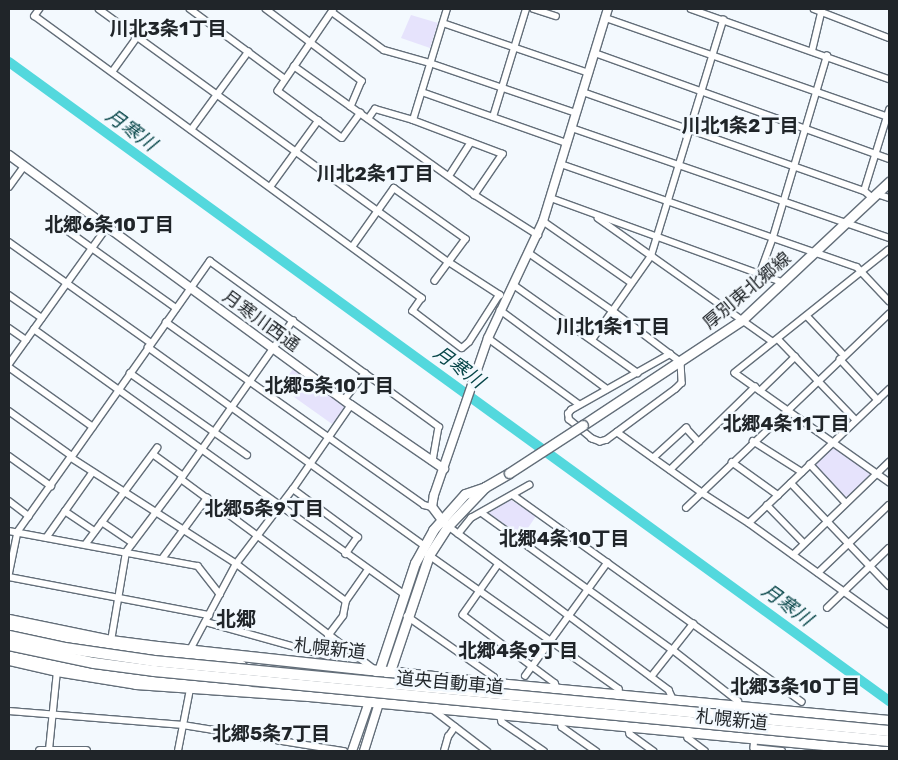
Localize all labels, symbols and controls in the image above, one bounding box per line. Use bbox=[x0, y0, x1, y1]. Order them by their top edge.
district label: 川北3条1丁目 bbox=[110, 18, 226, 40]
water label: 月寒川 bbox=[101, 104, 161, 156]
district label: 川北1条2丁目 bbox=[682, 115, 798, 137]
district label: 川北2条1丁目 bbox=[317, 163, 433, 185]
district label: 北郷6条10丁目 bbox=[44, 214, 174, 236]
street label: 厚別東北郷線 bbox=[699, 248, 795, 334]
street label: 月寒川西通 bbox=[218, 286, 304, 356]
district label: 川北1条1丁目 bbox=[556, 316, 670, 338]
water label: 月寒川 bbox=[429, 341, 489, 393]
district label: 北郷5条10丁目 bbox=[264, 375, 394, 397]
district label: 北郷4条11丁目 bbox=[723, 413, 849, 435]
district label: 北郷5条9丁目 bbox=[204, 498, 324, 520]
district label: 北郷4条10丁目 bbox=[499, 528, 629, 550]
water label: 月寒川 bbox=[757, 579, 817, 631]
district label: 北郷 bbox=[216, 607, 256, 631]
street label: 札幌新道 bbox=[293, 634, 367, 664]
district label: 北郷4条9丁目 bbox=[458, 640, 578, 662]
street label: 道央自動車道 bbox=[395, 668, 505, 698]
district label: 北郷3条10丁目 bbox=[730, 676, 860, 698]
street label: 札幌新道 bbox=[695, 705, 769, 735]
district label: 北郷5条7丁目 bbox=[212, 723, 330, 745]

